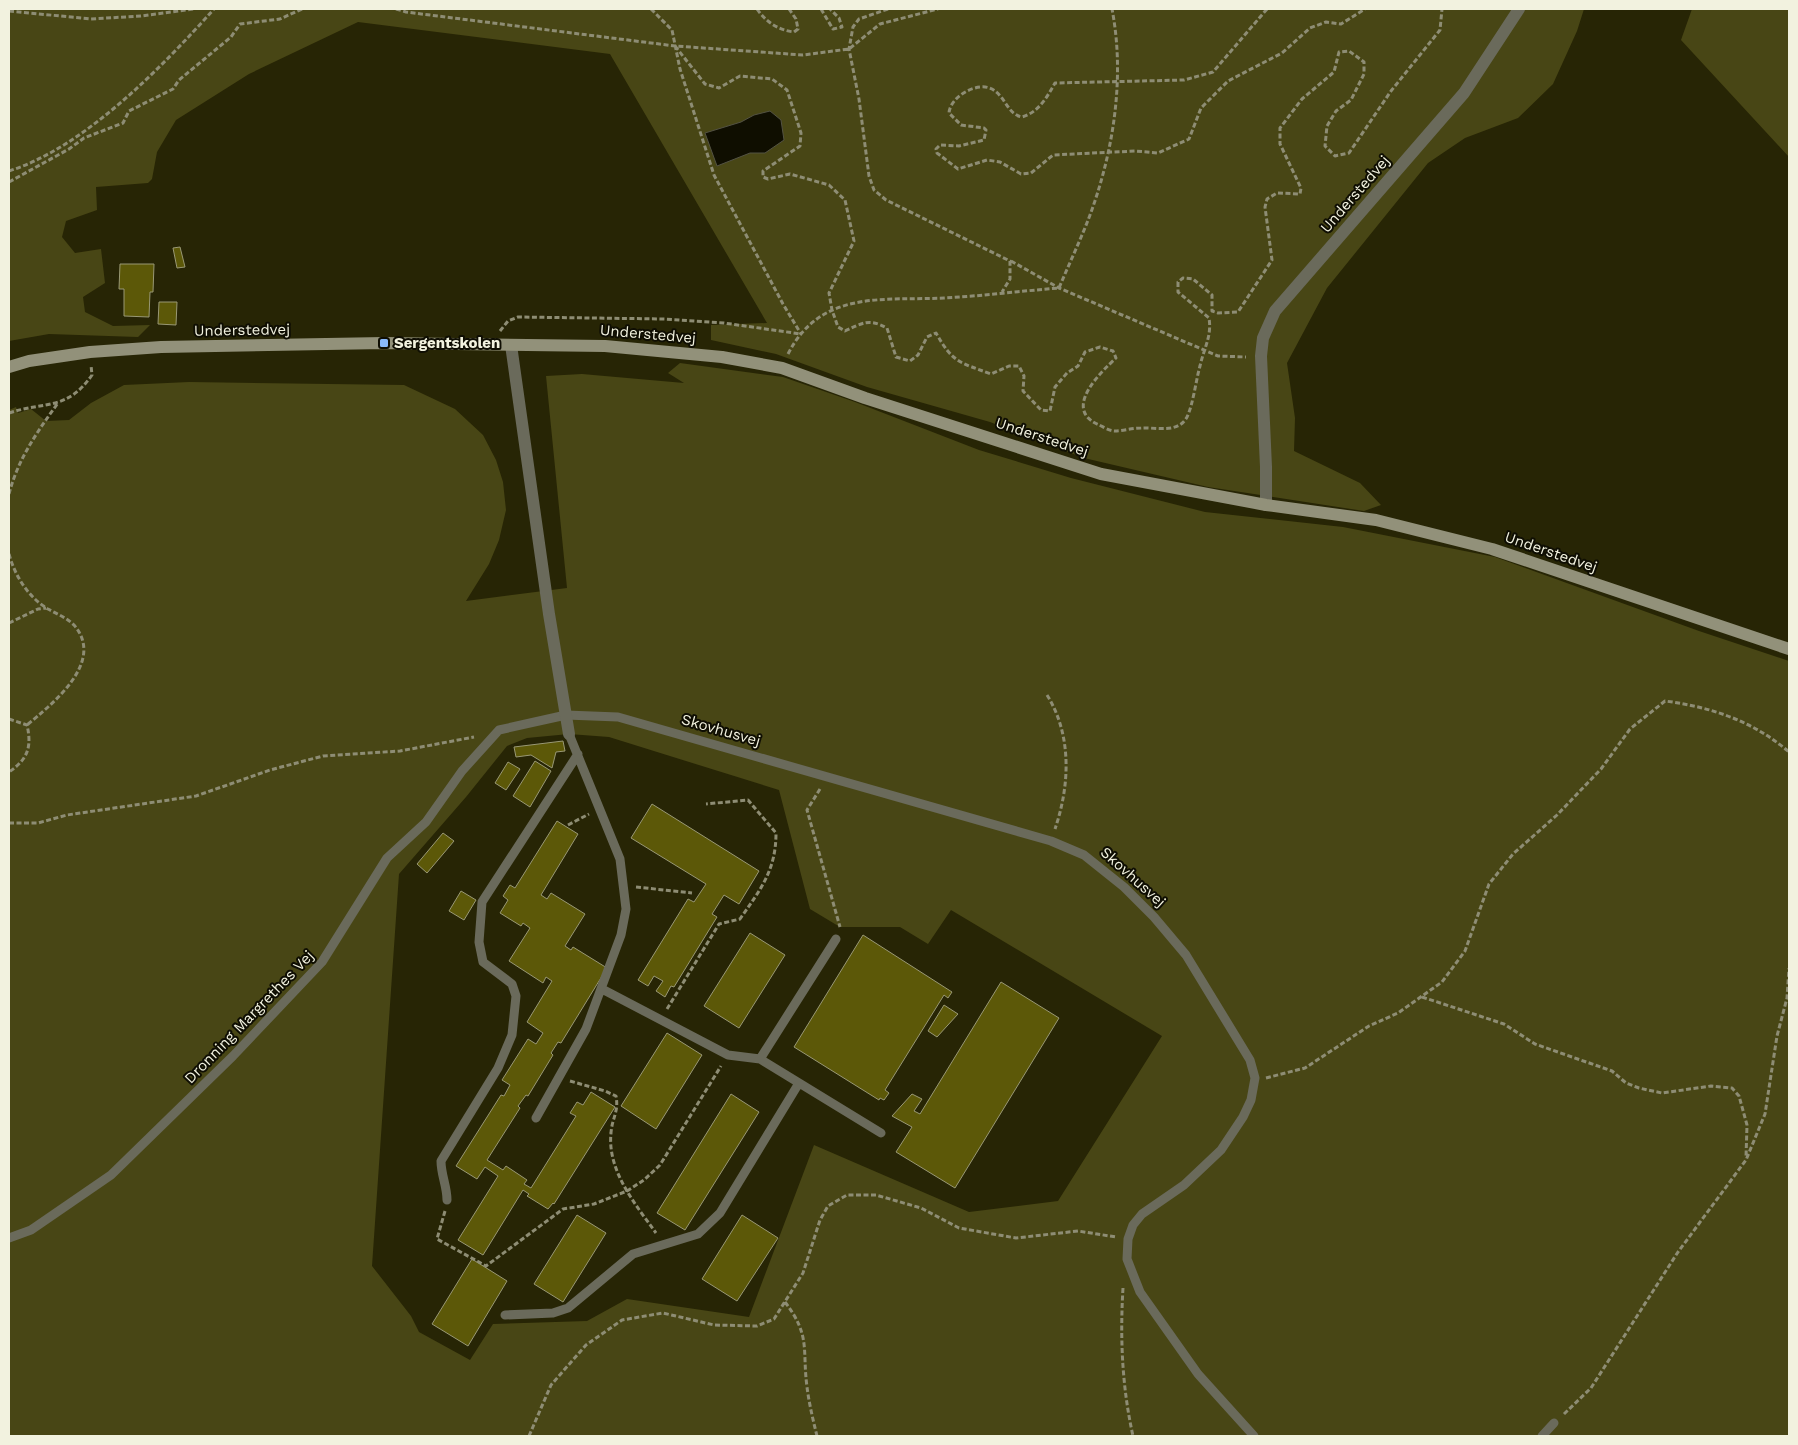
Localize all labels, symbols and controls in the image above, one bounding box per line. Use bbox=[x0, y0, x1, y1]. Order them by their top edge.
street label: Understedvej bbox=[1317, 152, 1393, 236]
street label: Understedvej bbox=[194, 320, 290, 340]
street label: Understedvej bbox=[599, 321, 697, 347]
place label: Sergentskolen bbox=[394, 334, 500, 352]
marker: Sergentskolen bbox=[378, 337, 390, 349]
street label: Understedvej bbox=[993, 414, 1091, 460]
street label: Understedvej bbox=[1502, 528, 1600, 576]
street label: Skovhusvej bbox=[679, 710, 763, 750]
street label: Skovhusvej bbox=[1097, 843, 1169, 911]
street label: Dronning Margrethes Vej bbox=[181, 947, 317, 1087]

